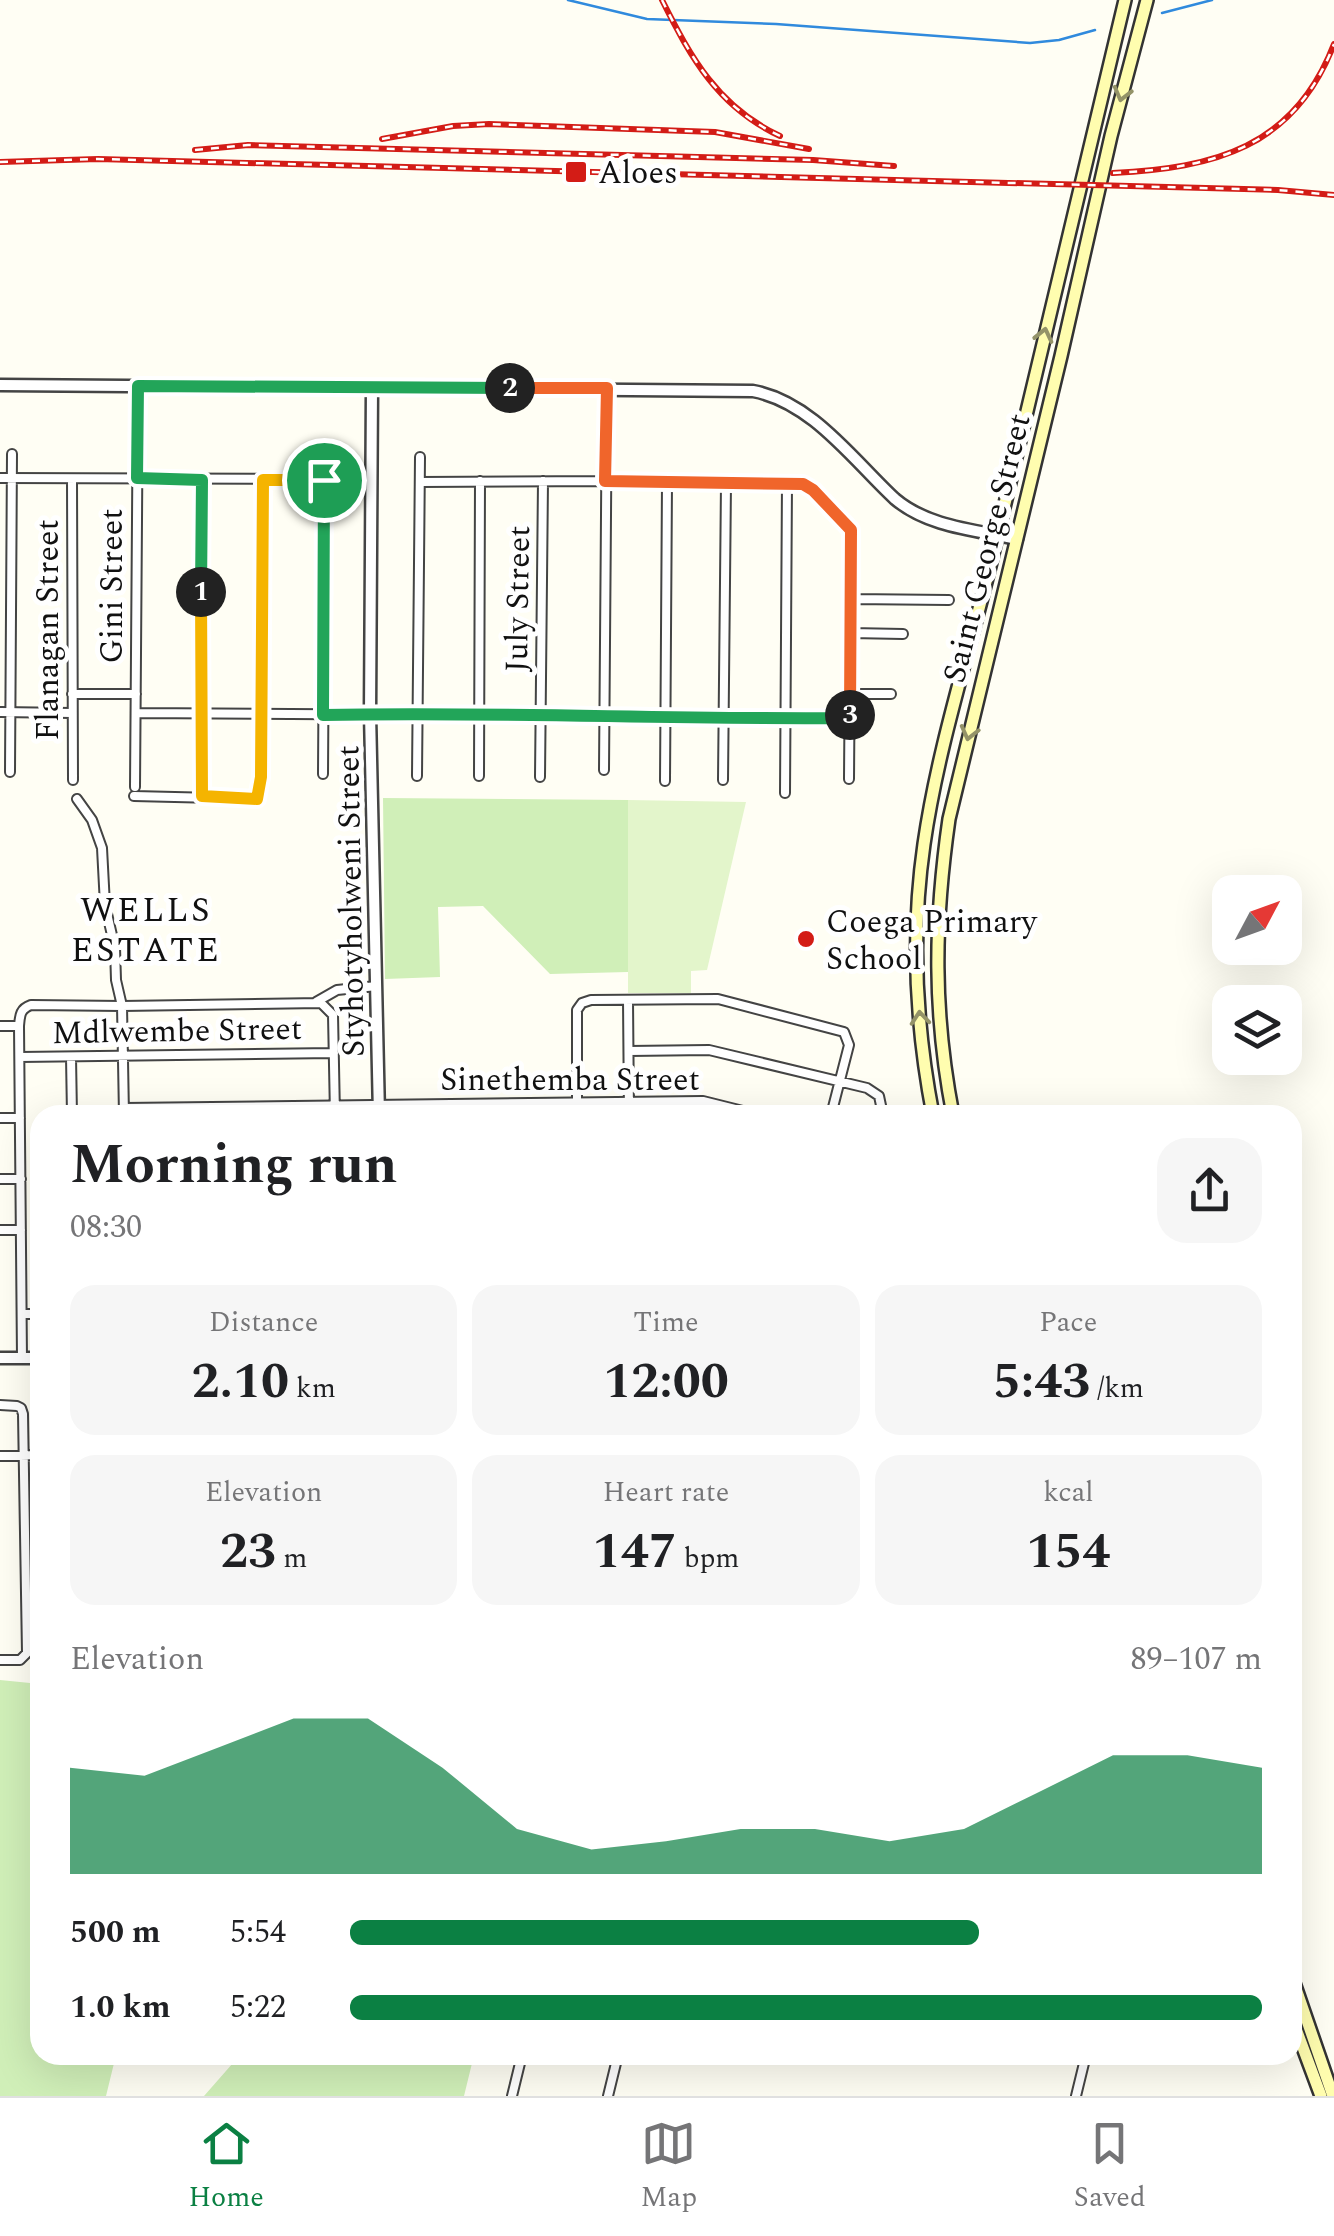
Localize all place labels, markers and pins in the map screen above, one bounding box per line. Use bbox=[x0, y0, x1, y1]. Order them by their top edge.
place label: Aloes bbox=[598, 149, 678, 198]
marker: Aloes bbox=[563, 159, 589, 185]
pin: 2 bbox=[485, 363, 535, 413]
pin bbox=[282, 438, 367, 523]
pin: 1 bbox=[176, 567, 226, 617]
pin: 3 bbox=[825, 690, 875, 740]
place label: Coega Primary School bbox=[826, 898, 1038, 984]
marker: Coega Primary School bbox=[795, 928, 817, 950]

